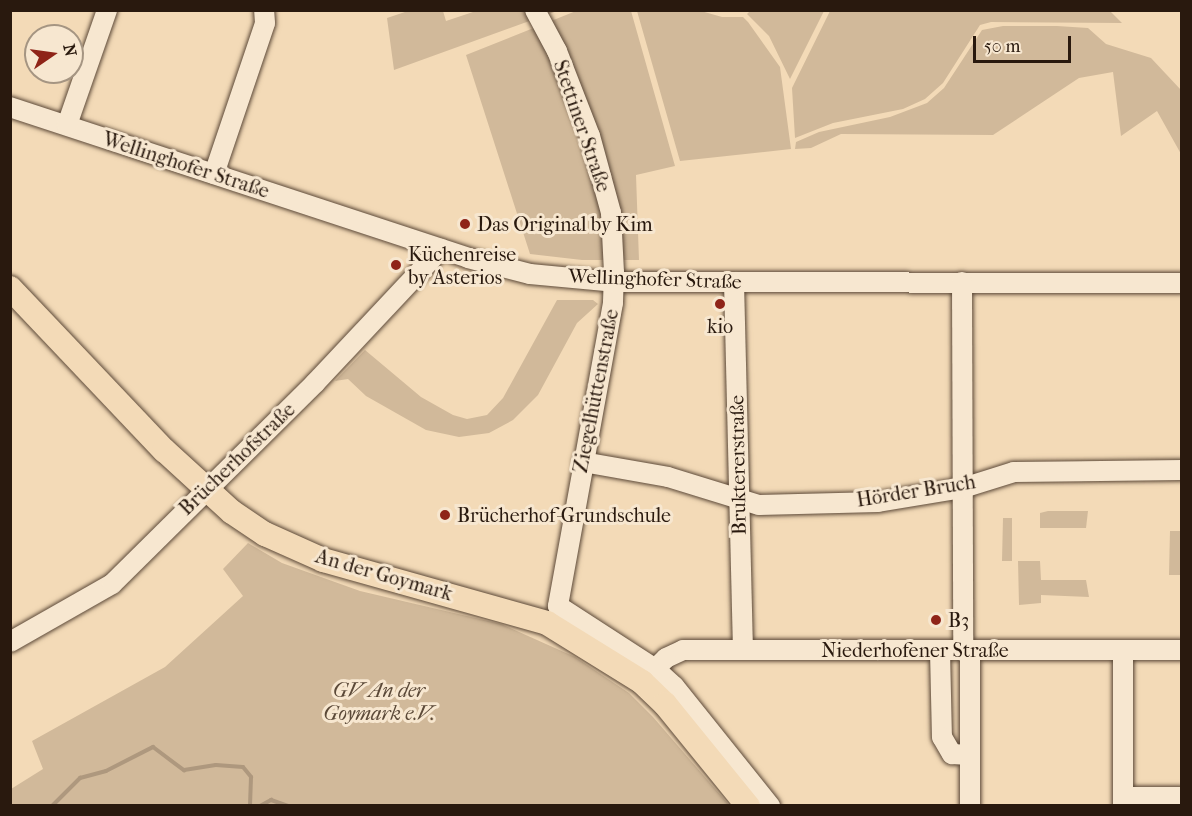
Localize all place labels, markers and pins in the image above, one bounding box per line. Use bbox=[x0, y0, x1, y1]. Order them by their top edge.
place label: Das Original by Kim bbox=[477, 212, 653, 236]
marker: Das Original by Kim bbox=[458, 217, 472, 231]
place label: Küchenreise by Asterios bbox=[408, 242, 516, 289]
marker: Küchenreise by Asterios bbox=[389, 258, 403, 272]
marker: kio bbox=[713, 297, 727, 311]
place label: kio bbox=[707, 314, 733, 338]
place label: Brücherhof-Grundschule bbox=[457, 503, 671, 527]
marker: Brücherhof-Grundschule bbox=[438, 508, 452, 522]
place label: B3 bbox=[948, 608, 969, 632]
marker: B3 bbox=[929, 613, 943, 627]

